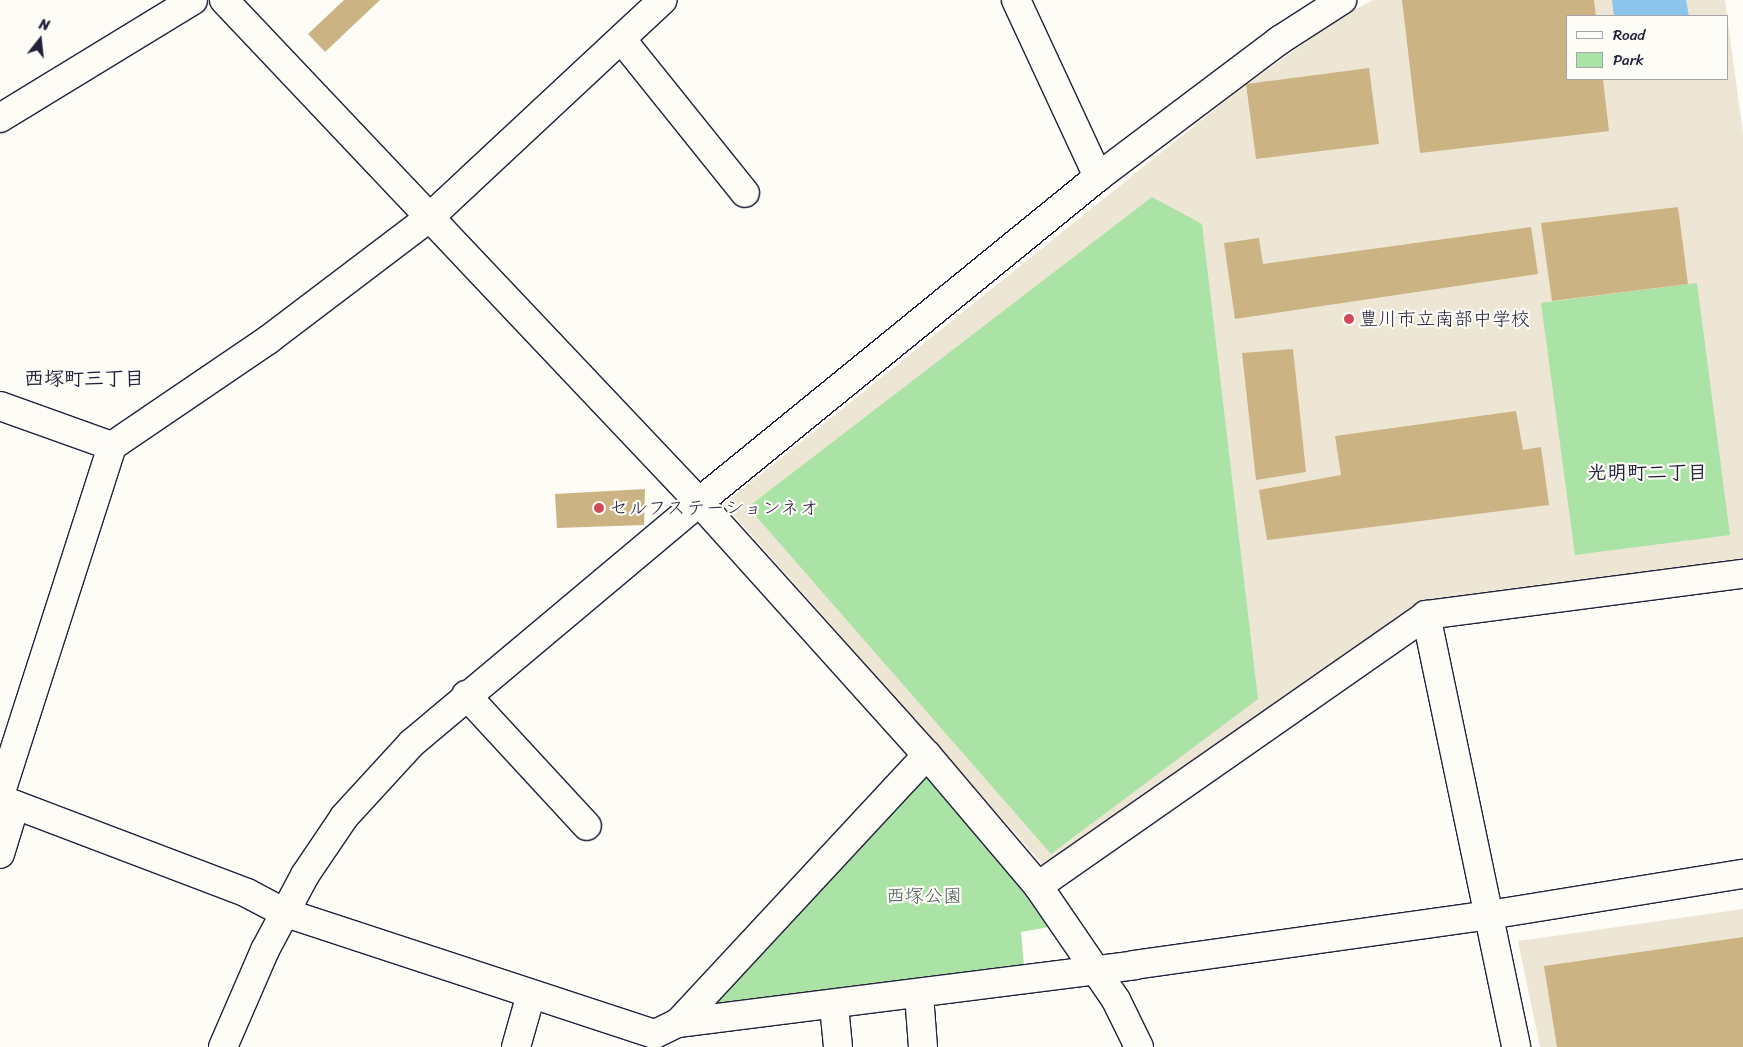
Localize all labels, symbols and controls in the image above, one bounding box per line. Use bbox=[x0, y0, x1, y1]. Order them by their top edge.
text: N bbox=[36, 12, 52, 38]
north arrow bbox=[15, 15, 65, 65]
legend bbox=[1566, 15, 1728, 80]
text: Road bbox=[1613, 22, 1645, 48]
text: Park bbox=[1613, 47, 1644, 73]
place label: 豊川市立南部中学校 bbox=[1359, 308, 1530, 330]
marker: 豊川市立南部中学校 bbox=[1343, 313, 1355, 325]
district label: 西塚町三丁目 bbox=[24, 366, 144, 390]
district label: 光明町二丁目 bbox=[1587, 460, 1707, 484]
place label: セルフステーションネオ bbox=[609, 497, 818, 519]
marker: セルフステーションネオ bbox=[593, 502, 605, 514]
park label: 西塚公園 bbox=[886, 885, 962, 907]

